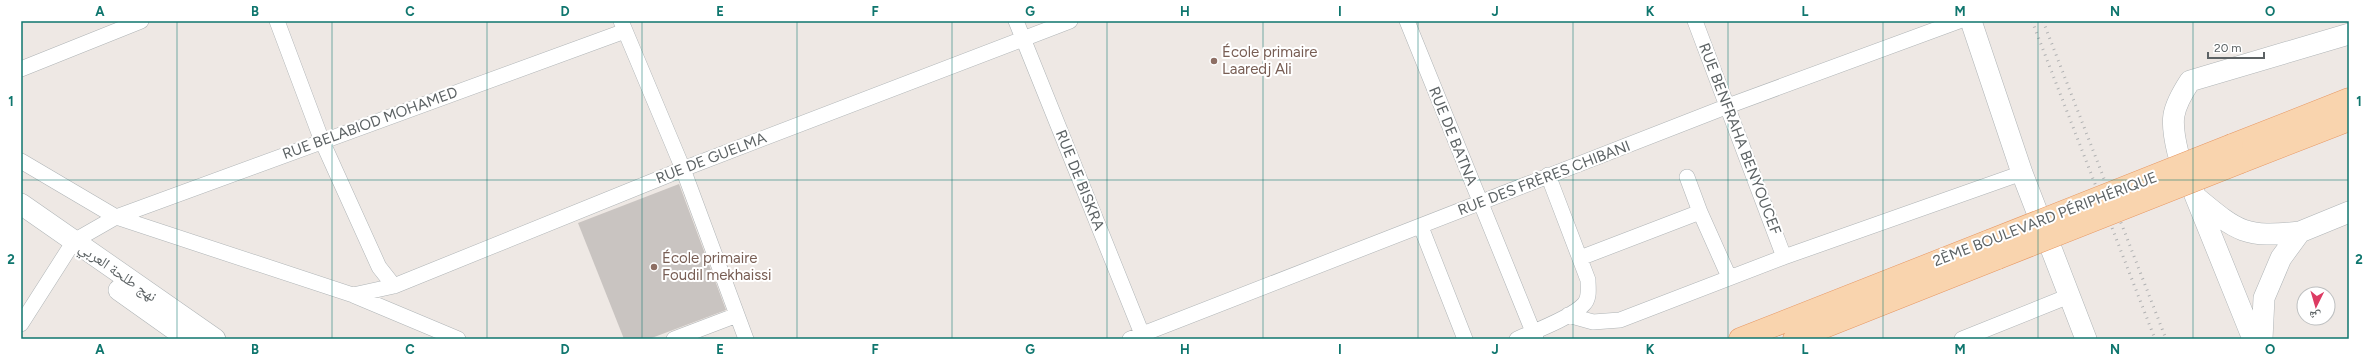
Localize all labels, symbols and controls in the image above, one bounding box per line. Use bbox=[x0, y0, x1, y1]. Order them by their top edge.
text: A bbox=[95, 4, 105, 19]
text: B bbox=[251, 4, 259, 19]
text: C bbox=[405, 4, 415, 19]
text: D bbox=[560, 4, 570, 19]
text: E bbox=[716, 4, 724, 19]
text: F bbox=[871, 4, 879, 19]
text: G bbox=[1025, 4, 1035, 19]
text: H bbox=[1180, 4, 1190, 19]
text: I bbox=[1338, 4, 1342, 19]
text: J bbox=[1491, 4, 1499, 19]
text: K bbox=[1646, 4, 1655, 19]
text: L bbox=[1802, 4, 1809, 19]
text: M bbox=[1954, 4, 1966, 19]
text: N bbox=[2110, 4, 2120, 19]
text: O bbox=[2265, 4, 2275, 19]
scale bar bbox=[2208, 34, 2264, 60]
street label: RUE BENFRAHA BENYOUCEF bbox=[1695, 41, 1785, 237]
text: 20 m bbox=[2214, 41, 2242, 55]
place label: École primaire Laaredj Ali bbox=[1222, 43, 1317, 78]
marker: École primaire Laaredj Ali bbox=[1209, 56, 1219, 66]
street label: RUE BELABIOD MOHAMED bbox=[280, 83, 460, 163]
street label: RUE DE BATNA bbox=[1425, 84, 1481, 188]
text: 1 bbox=[8, 94, 14, 109]
text: 1 bbox=[2356, 94, 2362, 109]
street label: RUE DE BISKRA bbox=[1052, 127, 1108, 233]
street label: RUE DE GUELMA bbox=[653, 129, 769, 187]
street label: RUE DES FRÈRES CHIBANI bbox=[1455, 137, 1633, 219]
street label: 2ÈME BOULEVARD PÉRIPHÉRIQUE bbox=[1930, 168, 2160, 270]
street label: نهج طلحة العربي bbox=[74, 239, 160, 308]
place label: École primaire Foudil mekhaissi bbox=[662, 249, 772, 284]
text: 2 bbox=[7, 252, 15, 267]
text: 2 bbox=[2355, 252, 2363, 267]
marker: École primaire Foudil mekhaissi bbox=[649, 262, 659, 272]
north arrow bbox=[2296, 286, 2336, 326]
text: ش bbox=[2308, 307, 2322, 322]
text: A bbox=[95, 342, 105, 357]
text: B bbox=[251, 342, 259, 357]
text: C bbox=[405, 342, 415, 357]
text: D bbox=[560, 342, 570, 357]
text: E bbox=[716, 342, 724, 357]
text: F bbox=[871, 342, 879, 357]
text: G bbox=[1025, 342, 1035, 357]
text: H bbox=[1180, 342, 1190, 357]
text: I bbox=[1338, 342, 1342, 357]
text: J bbox=[1491, 342, 1499, 357]
text: K bbox=[1646, 342, 1655, 357]
text: L bbox=[1802, 342, 1809, 357]
text: M bbox=[1954, 342, 1966, 357]
text: N bbox=[2110, 342, 2120, 357]
text: O bbox=[2265, 342, 2275, 357]

